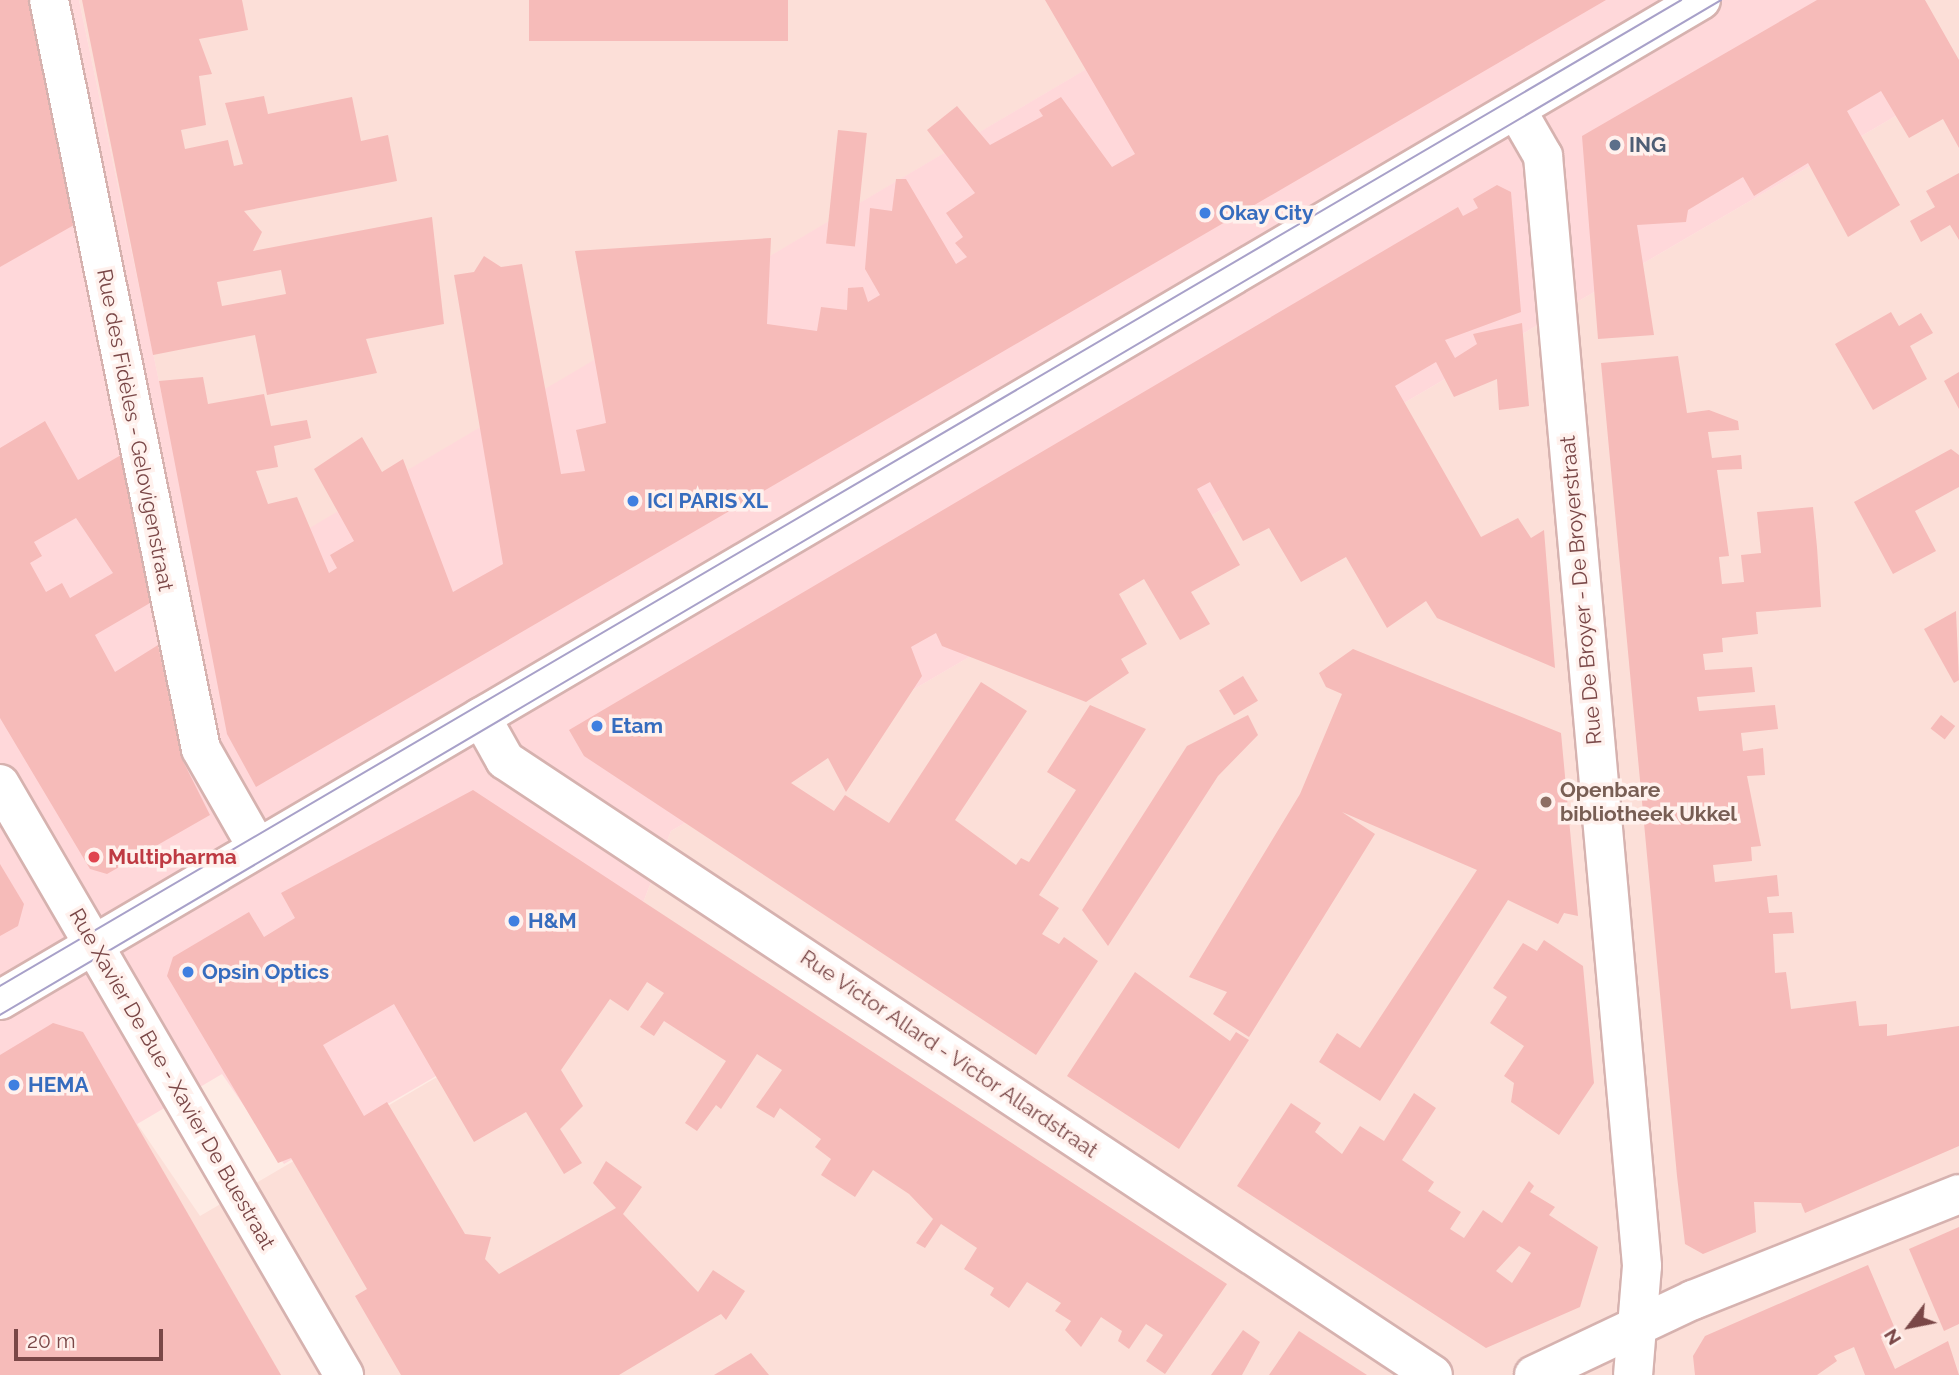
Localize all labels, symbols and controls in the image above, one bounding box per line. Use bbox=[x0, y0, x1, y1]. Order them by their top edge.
place label: ING bbox=[1629, 132, 1666, 158]
marker: ING bbox=[1607, 137, 1623, 153]
place label: Okay City bbox=[1219, 200, 1314, 226]
marker: Okay City bbox=[1197, 205, 1213, 221]
street label: Rue des Fidèles - Gelovigenstraat bbox=[91, 267, 179, 593]
street label: Rue De Broyer - De Broyerstraat bbox=[1555, 434, 1607, 746]
place label: ICI PARIS XL bbox=[647, 488, 768, 514]
marker: ICI PARIS XL bbox=[625, 493, 641, 509]
place label: Etam bbox=[611, 713, 663, 739]
marker: Etam bbox=[589, 718, 605, 734]
place label: Openbare bibliotheek Ukkel bbox=[1560, 777, 1737, 827]
marker: Openbare bibliotheek Ukkel bbox=[1538, 794, 1554, 810]
place label: Multipharma bbox=[108, 844, 237, 870]
marker: Multipharma bbox=[86, 849, 102, 865]
street label: Rue Xavier De Bue - Xavier De Buestraat bbox=[63, 903, 281, 1255]
place label: H&M bbox=[528, 908, 577, 934]
marker: H&M bbox=[506, 913, 522, 929]
street label: Rue Victor Allard - Victor Allardstraat bbox=[794, 944, 1104, 1164]
place label: Opsin Optics bbox=[202, 959, 329, 985]
marker: Opsin Optics bbox=[180, 964, 196, 980]
place label: HEMA bbox=[28, 1072, 89, 1098]
marker: HEMA bbox=[6, 1077, 22, 1093]
north arrow bbox=[1875, 1291, 1945, 1361]
scale bar bbox=[18, 1316, 166, 1360]
text: N bbox=[1879, 1325, 1905, 1349]
text: 20 m bbox=[27, 1328, 75, 1353]

